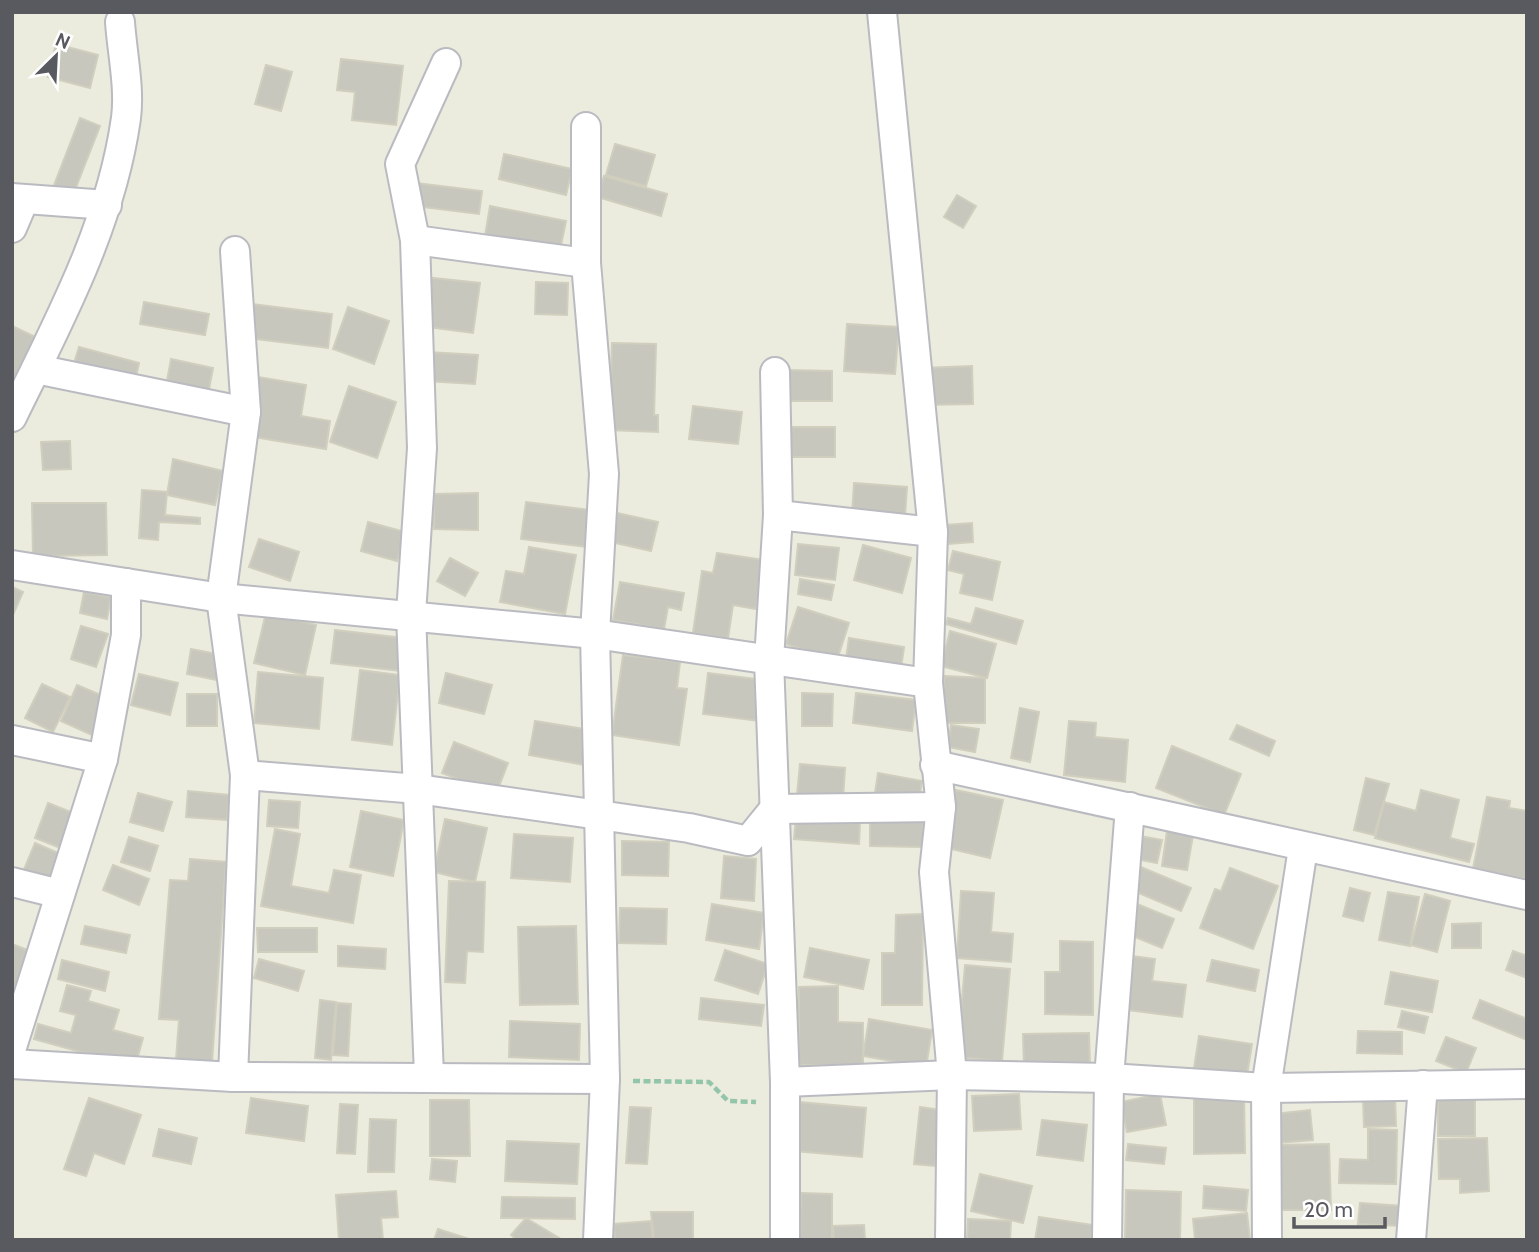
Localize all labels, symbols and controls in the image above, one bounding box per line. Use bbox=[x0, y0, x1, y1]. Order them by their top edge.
north arrow bbox=[21, 21, 91, 91]
text: N bbox=[52, 28, 74, 54]
scale bar bbox=[1294, 1186, 1385, 1230]
text: 20 m bbox=[1304, 1197, 1353, 1222]

